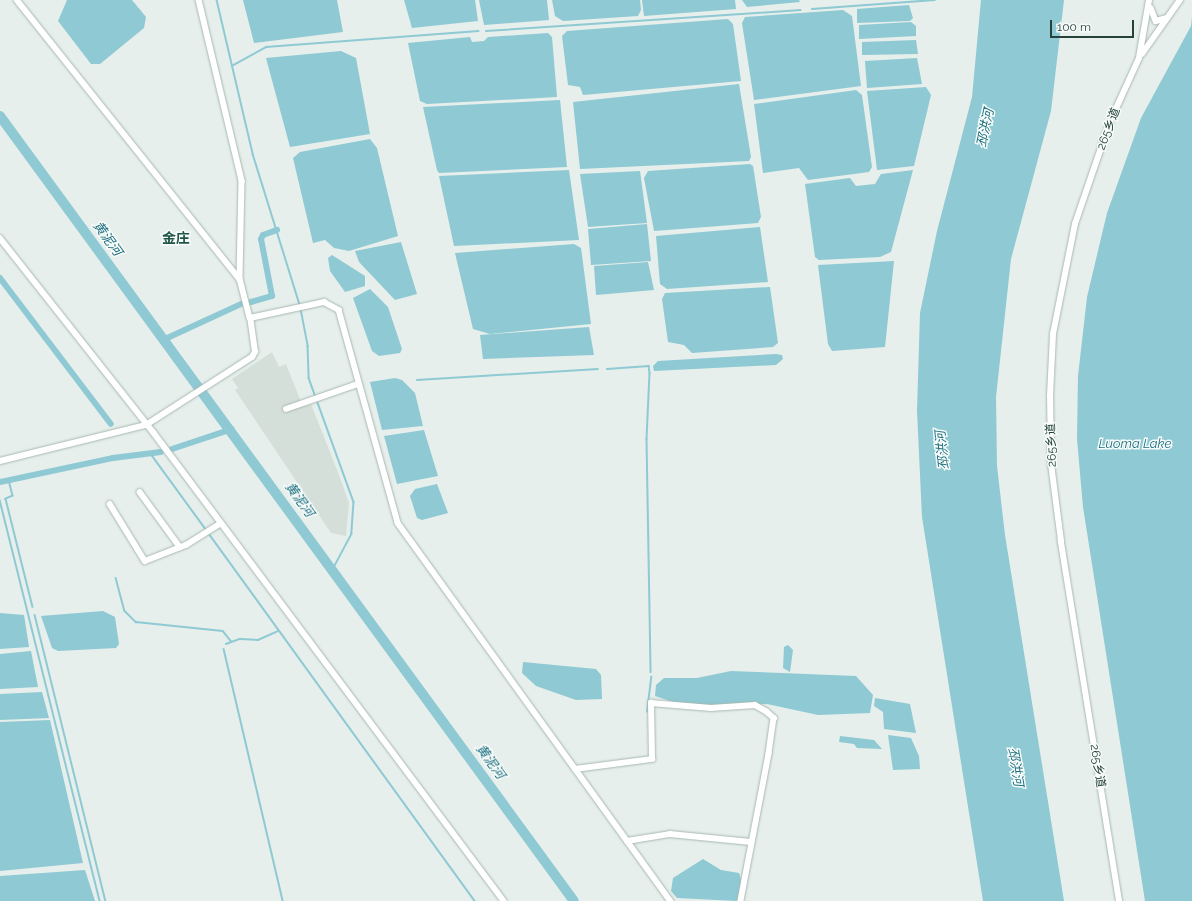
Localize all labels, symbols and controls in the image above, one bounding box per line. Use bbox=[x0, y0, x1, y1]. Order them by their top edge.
scale bar bbox=[1052, 12, 1136, 38]
text: 100 m bbox=[1057, 20, 1091, 34]
street label: 265乡道 bbox=[1094, 106, 1124, 152]
water label: 邳洪河 bbox=[974, 107, 998, 149]
water label: 黄泥河 bbox=[89, 219, 125, 259]
district label: 金庄 bbox=[162, 230, 190, 246]
street label: 265乡道 bbox=[1044, 423, 1060, 467]
water label: 邳洪河 bbox=[933, 430, 953, 470]
water label: Luoma Lake bbox=[1099, 436, 1171, 452]
water label: 黄泥河 bbox=[281, 480, 317, 520]
water label: 黄泥河 bbox=[472, 742, 508, 782]
street label: 265乡道 bbox=[1086, 743, 1108, 789]
water label: 邳洪河 bbox=[1004, 747, 1026, 787]

